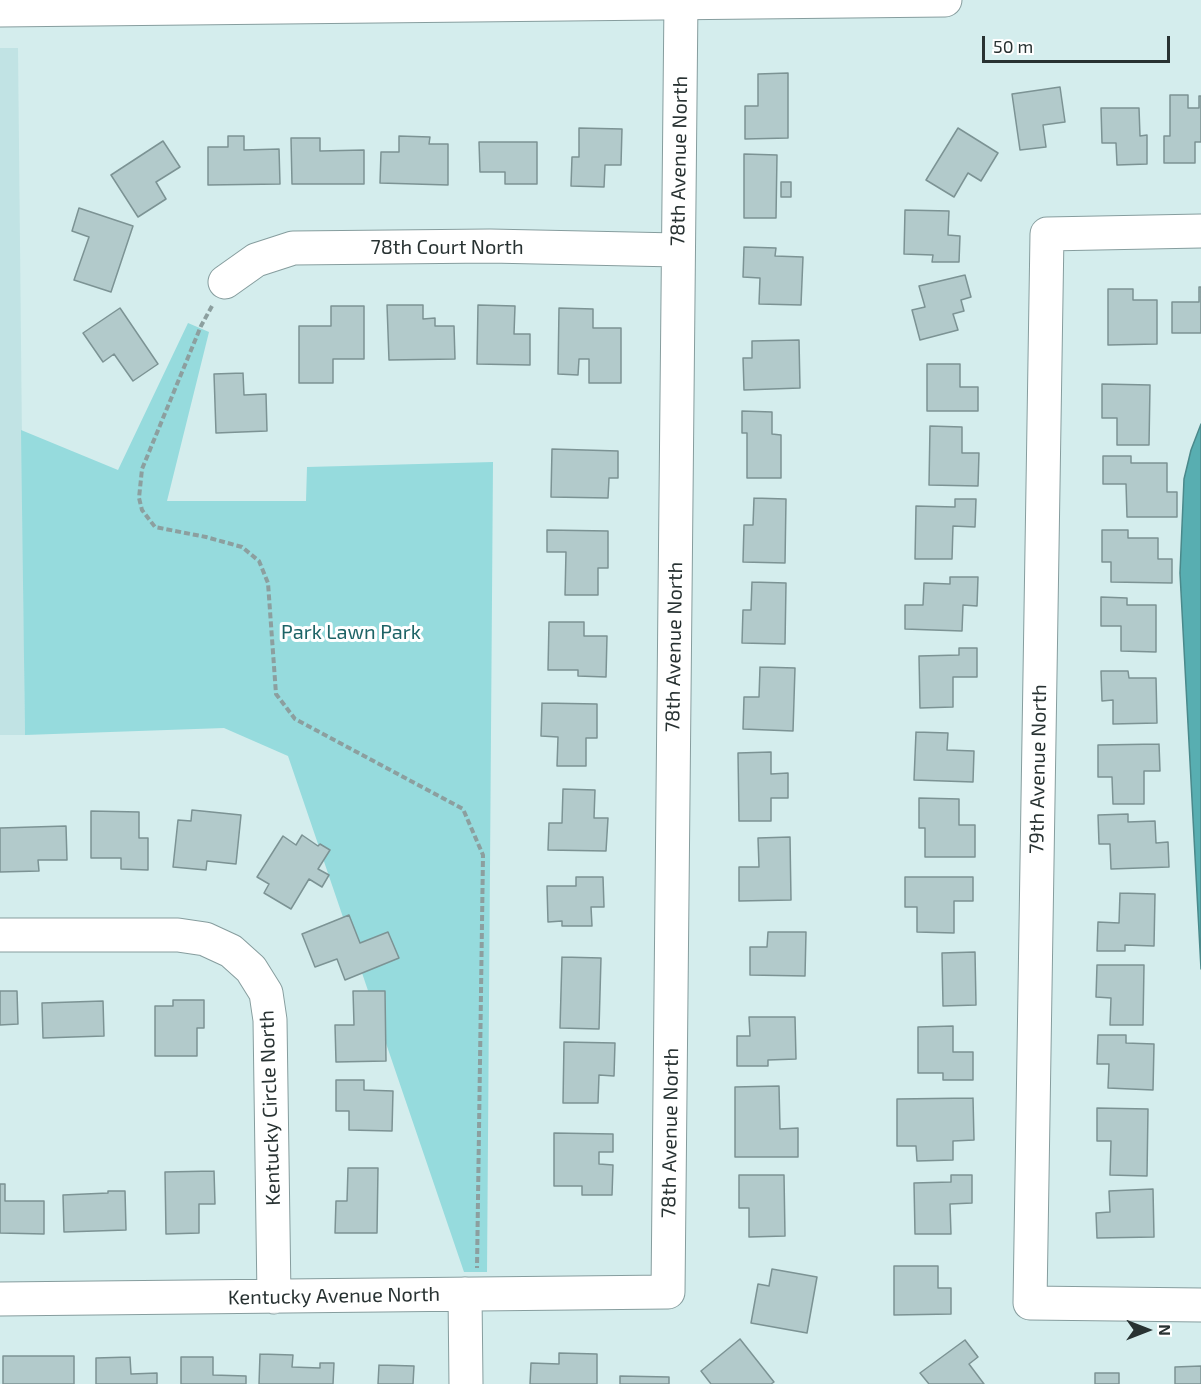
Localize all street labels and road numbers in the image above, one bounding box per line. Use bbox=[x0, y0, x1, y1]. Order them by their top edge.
street label: 78th Avenue North bbox=[666, 76, 692, 246]
street label: 78th Court North bbox=[370, 235, 524, 259]
street label: 78th Avenue North bbox=[661, 562, 687, 732]
street label: 79th Avenue North bbox=[1025, 684, 1051, 854]
street label: Kentucky Circle North bbox=[255, 1010, 285, 1206]
street label: 78th Avenue North bbox=[657, 1048, 683, 1218]
street label: Kentucky Avenue North bbox=[228, 1282, 440, 1310]

